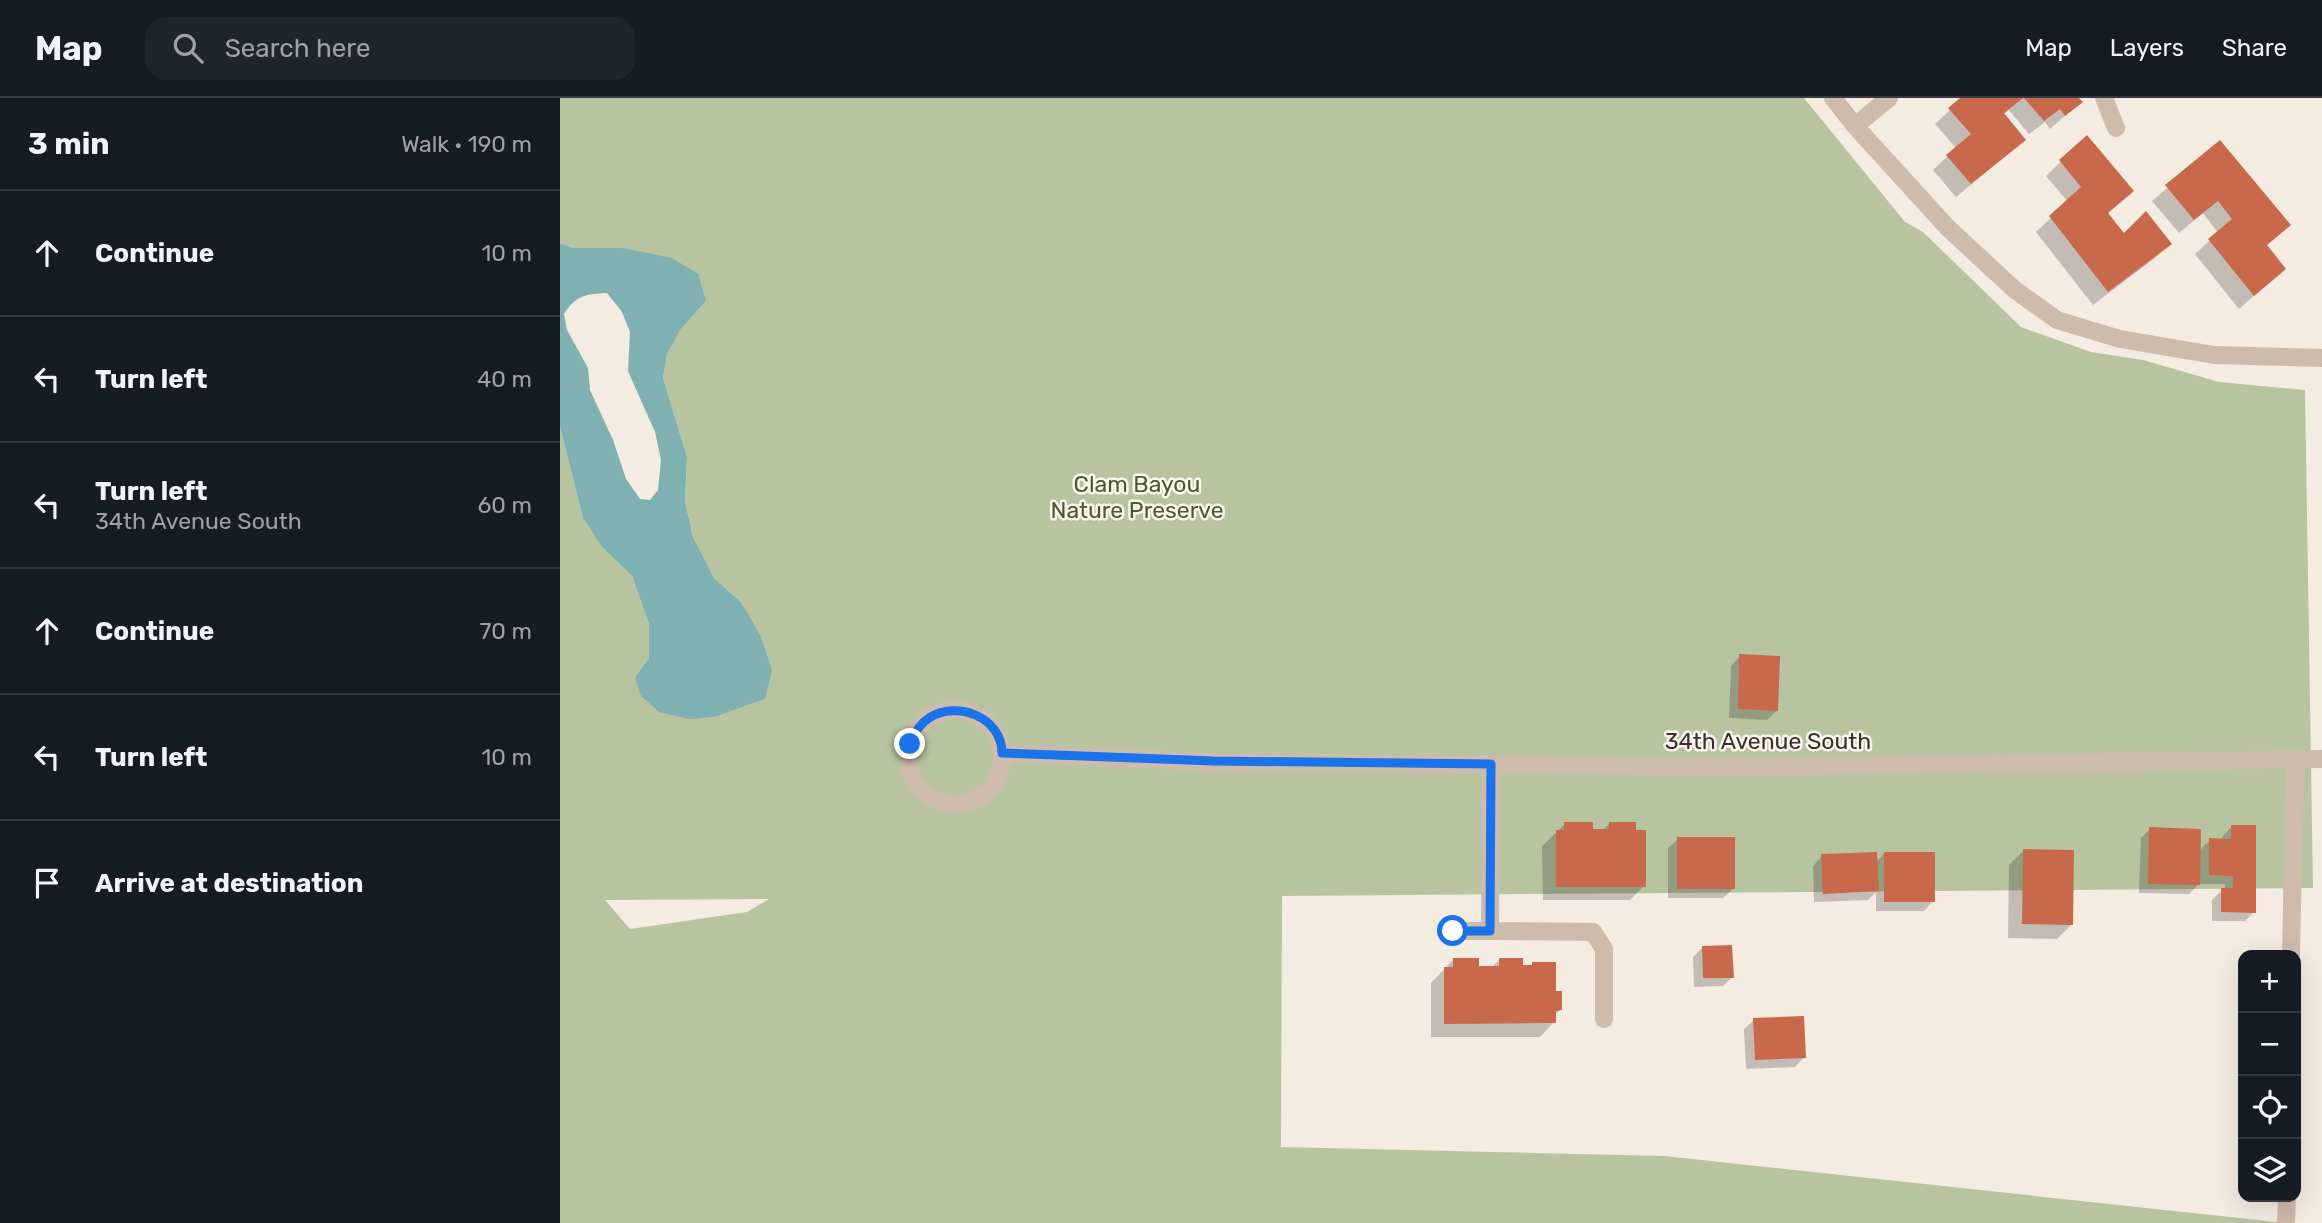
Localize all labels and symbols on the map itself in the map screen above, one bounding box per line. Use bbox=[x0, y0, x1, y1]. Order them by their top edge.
park label: Clam Bayou Nature Preserve bbox=[1050, 470, 1224, 524]
street label: 34th Avenue South bbox=[1665, 727, 1871, 755]
route end bbox=[894, 728, 925, 759]
route start bbox=[1437, 915, 1468, 946]

